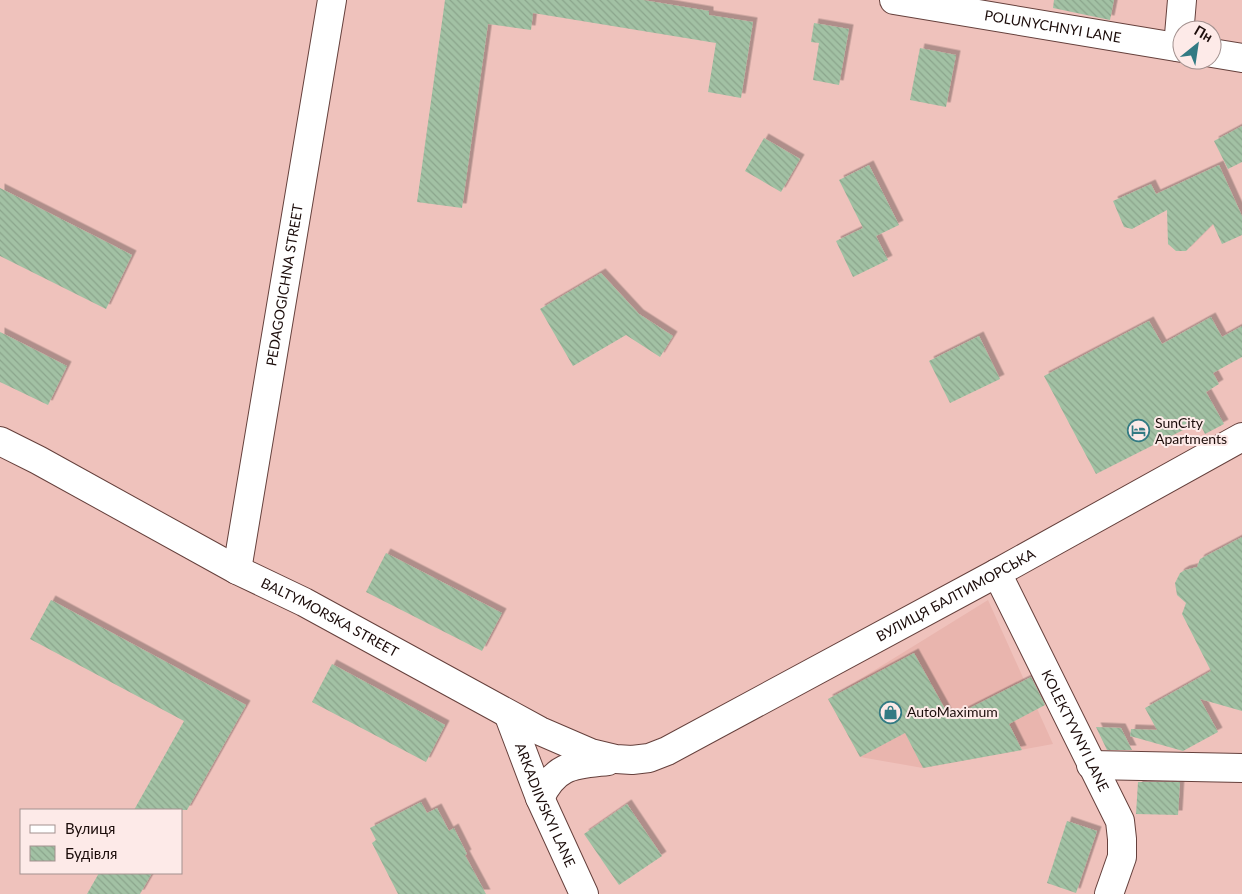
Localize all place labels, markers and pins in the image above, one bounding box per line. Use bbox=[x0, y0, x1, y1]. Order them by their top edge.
place label: SunCity Apartments bbox=[1155, 414, 1227, 447]
hotel icon: SunCity Apartments bbox=[1127, 419, 1151, 443]
shop icon: AutoMaximum bbox=[879, 700, 903, 724]
place label: AutoMaximum bbox=[907, 703, 998, 720]

